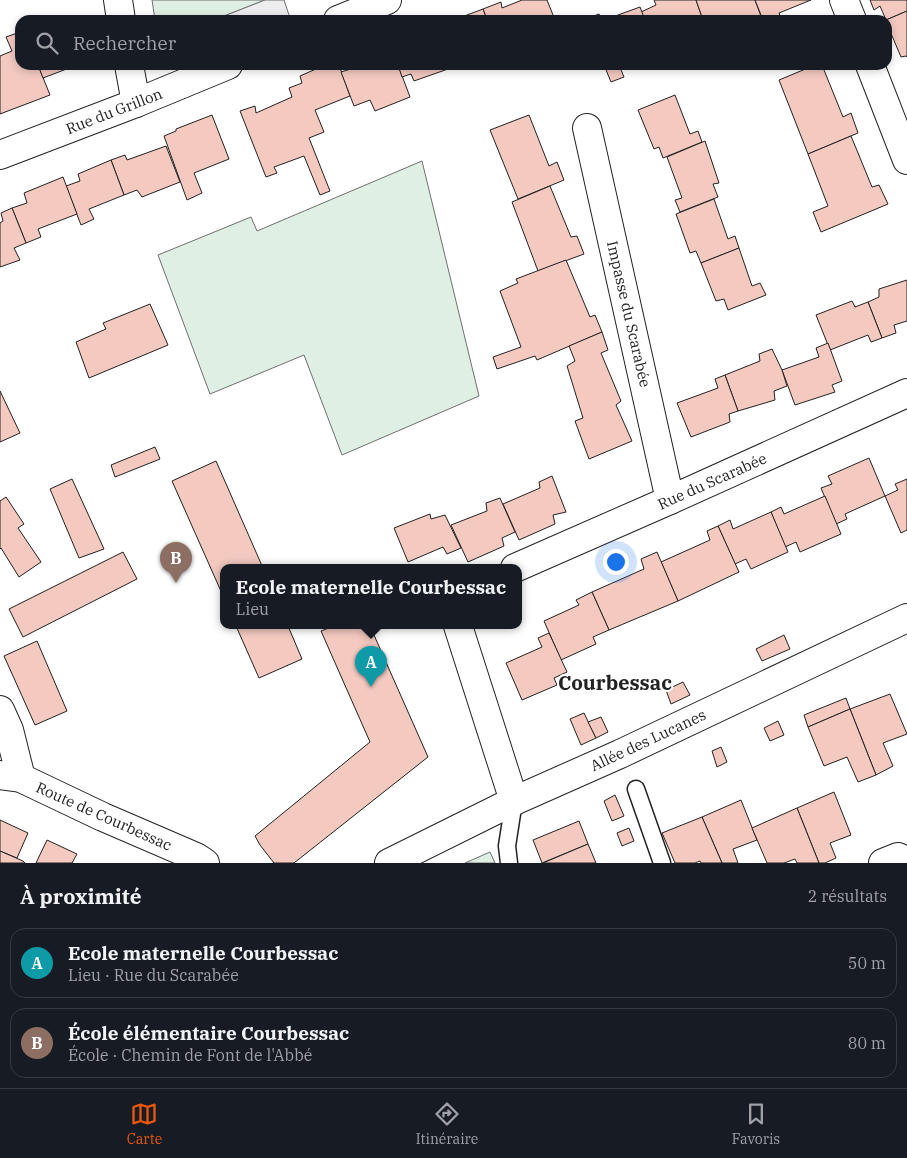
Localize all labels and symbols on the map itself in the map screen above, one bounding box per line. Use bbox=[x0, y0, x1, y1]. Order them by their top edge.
street label: Rue du Grillon bbox=[63, 84, 165, 138]
street label: Impasse du Scarabée bbox=[603, 239, 655, 389]
street label: Rue du Scarabée bbox=[655, 448, 769, 514]
pin: B bbox=[160, 542, 192, 583]
your location bbox=[603, 549, 629, 575]
pin: A bbox=[355, 646, 387, 687]
district label: Courbessac bbox=[558, 669, 672, 696]
street label: Allée des Lucanes bbox=[587, 705, 709, 775]
street label: Route de Courbessac bbox=[33, 777, 175, 855]

